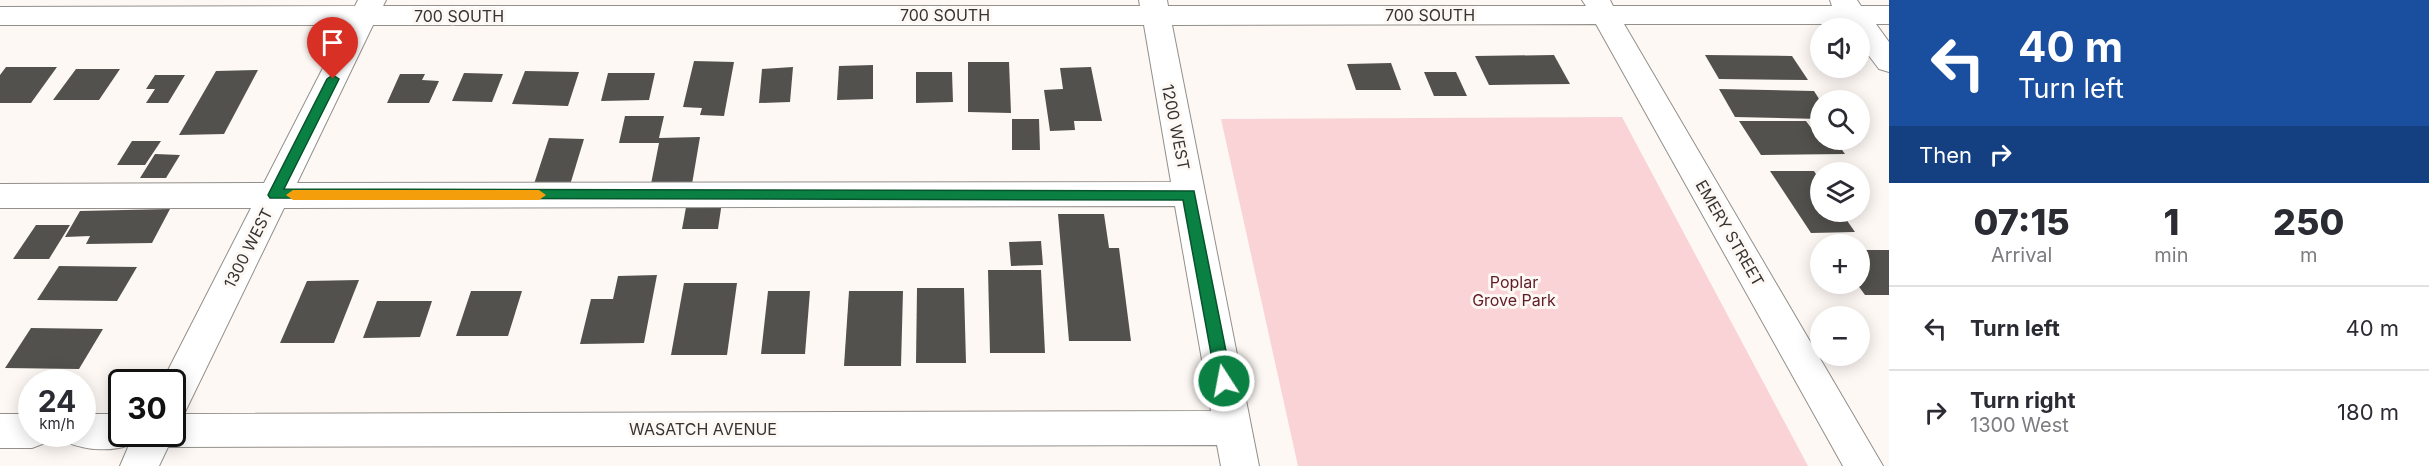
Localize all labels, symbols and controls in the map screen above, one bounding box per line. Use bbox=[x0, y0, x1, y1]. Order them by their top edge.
street label: 700 SOUTH bbox=[900, 5, 990, 25]
street label: 700 SOUTH bbox=[1385, 5, 1475, 25]
street label: 700 SOUTH bbox=[414, 6, 504, 26]
pin bbox=[307, 17, 358, 79]
map controls bbox=[1810, 18, 1870, 366]
button: sound bbox=[1810, 18, 1870, 78]
text: 40 m bbox=[2018, 21, 2123, 72]
icon: left bbox=[1919, 24, 1997, 102]
icon: arrive bbox=[316, 26, 349, 59]
text: Turn left bbox=[2018, 72, 2124, 105]
street label: 1200 WEST bbox=[1158, 82, 1194, 172]
button: search bbox=[1810, 90, 1870, 150]
icon: right bbox=[1984, 138, 2017, 171]
text: Then bbox=[1919, 142, 1972, 168]
button: layers bbox=[1810, 162, 1870, 222]
street label: EMERY STREET bbox=[1691, 176, 1769, 290]
text: 07:15 bbox=[1974, 200, 2070, 244]
text: 1 bbox=[2163, 200, 2179, 244]
text: 250 bbox=[2273, 200, 2344, 244]
street label: 1300 WEST bbox=[219, 205, 277, 291]
button: + bbox=[1810, 234, 1870, 294]
text: Arrival bbox=[1991, 243, 2052, 267]
text: min bbox=[2154, 243, 2189, 267]
text: m bbox=[2300, 243, 2318, 267]
park label: Poplar Grove Park bbox=[1472, 272, 1556, 310]
button: − bbox=[1810, 306, 1870, 366]
icon: left bbox=[1919, 312, 1952, 345]
text: Turn left bbox=[1970, 315, 2060, 341]
text: 40 m bbox=[2345, 315, 2399, 341]
position arrow bbox=[1192, 349, 1256, 413]
speed limit sign: 30 bbox=[108, 369, 186, 447]
text: 24 bbox=[38, 383, 76, 419]
text: Turn right bbox=[1970, 387, 2076, 413]
icon: right bbox=[1919, 396, 1952, 429]
text: 180 m bbox=[2337, 399, 2399, 425]
text: 1300 West bbox=[1970, 413, 2069, 437]
text: km/h bbox=[39, 414, 75, 433]
street label: WASATCH AVENUE bbox=[629, 419, 777, 439]

